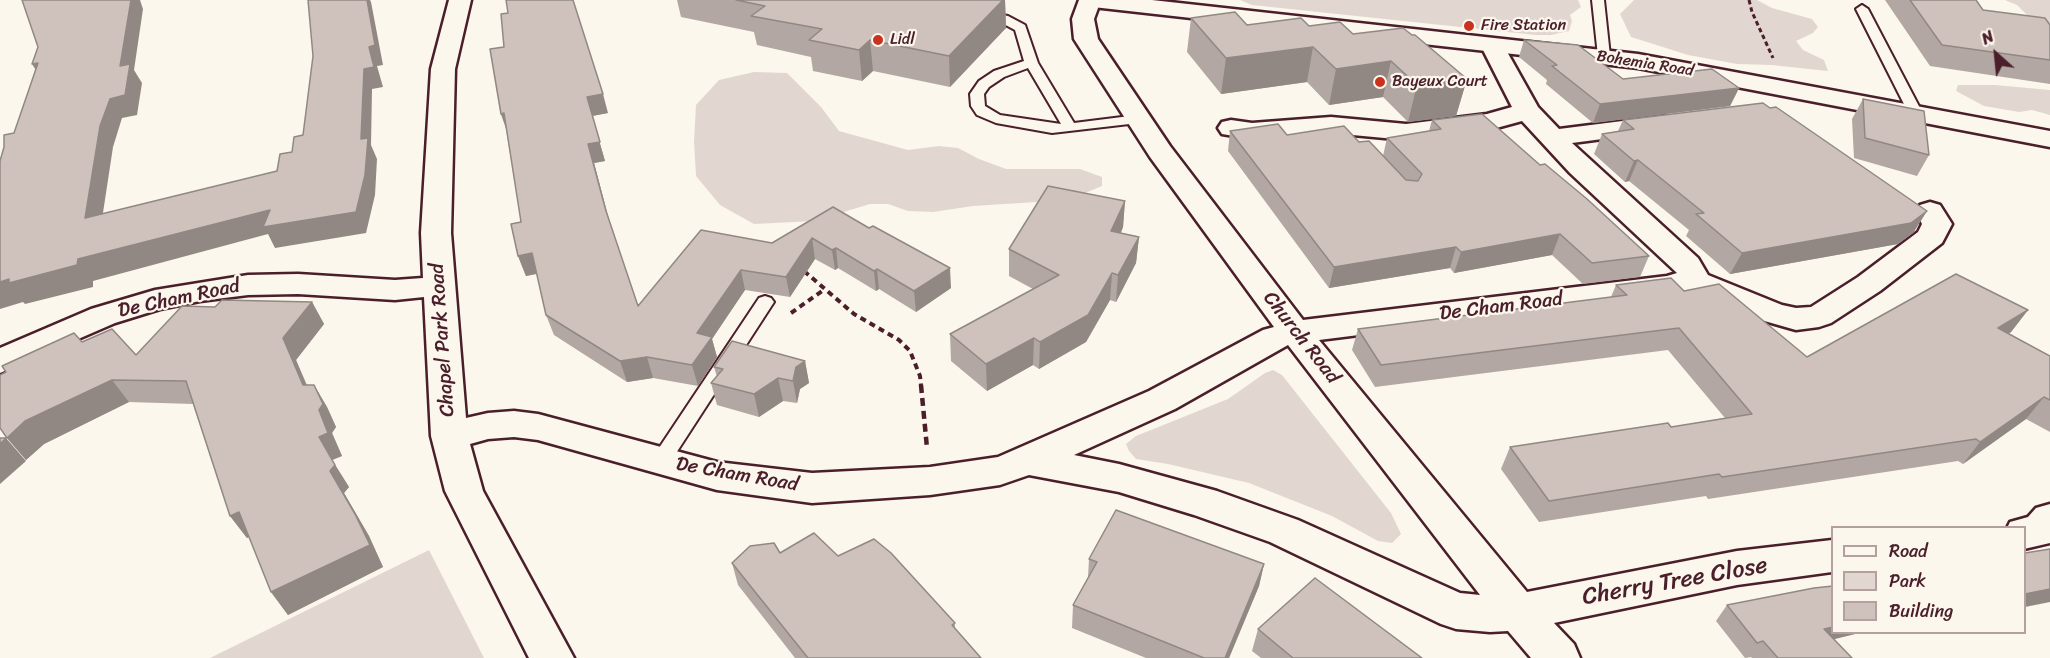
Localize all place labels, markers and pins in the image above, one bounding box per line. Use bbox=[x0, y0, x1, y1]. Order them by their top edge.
place label: Fire Station bbox=[1481, 16, 1566, 36]
marker: Fire Station bbox=[1462, 19, 1476, 33]
place label: Lidl bbox=[890, 30, 915, 50]
marker: Lidl bbox=[871, 33, 885, 47]
place label: Bayeux Court bbox=[1392, 72, 1488, 92]
marker: Bayeux Court bbox=[1373, 75, 1387, 89]

